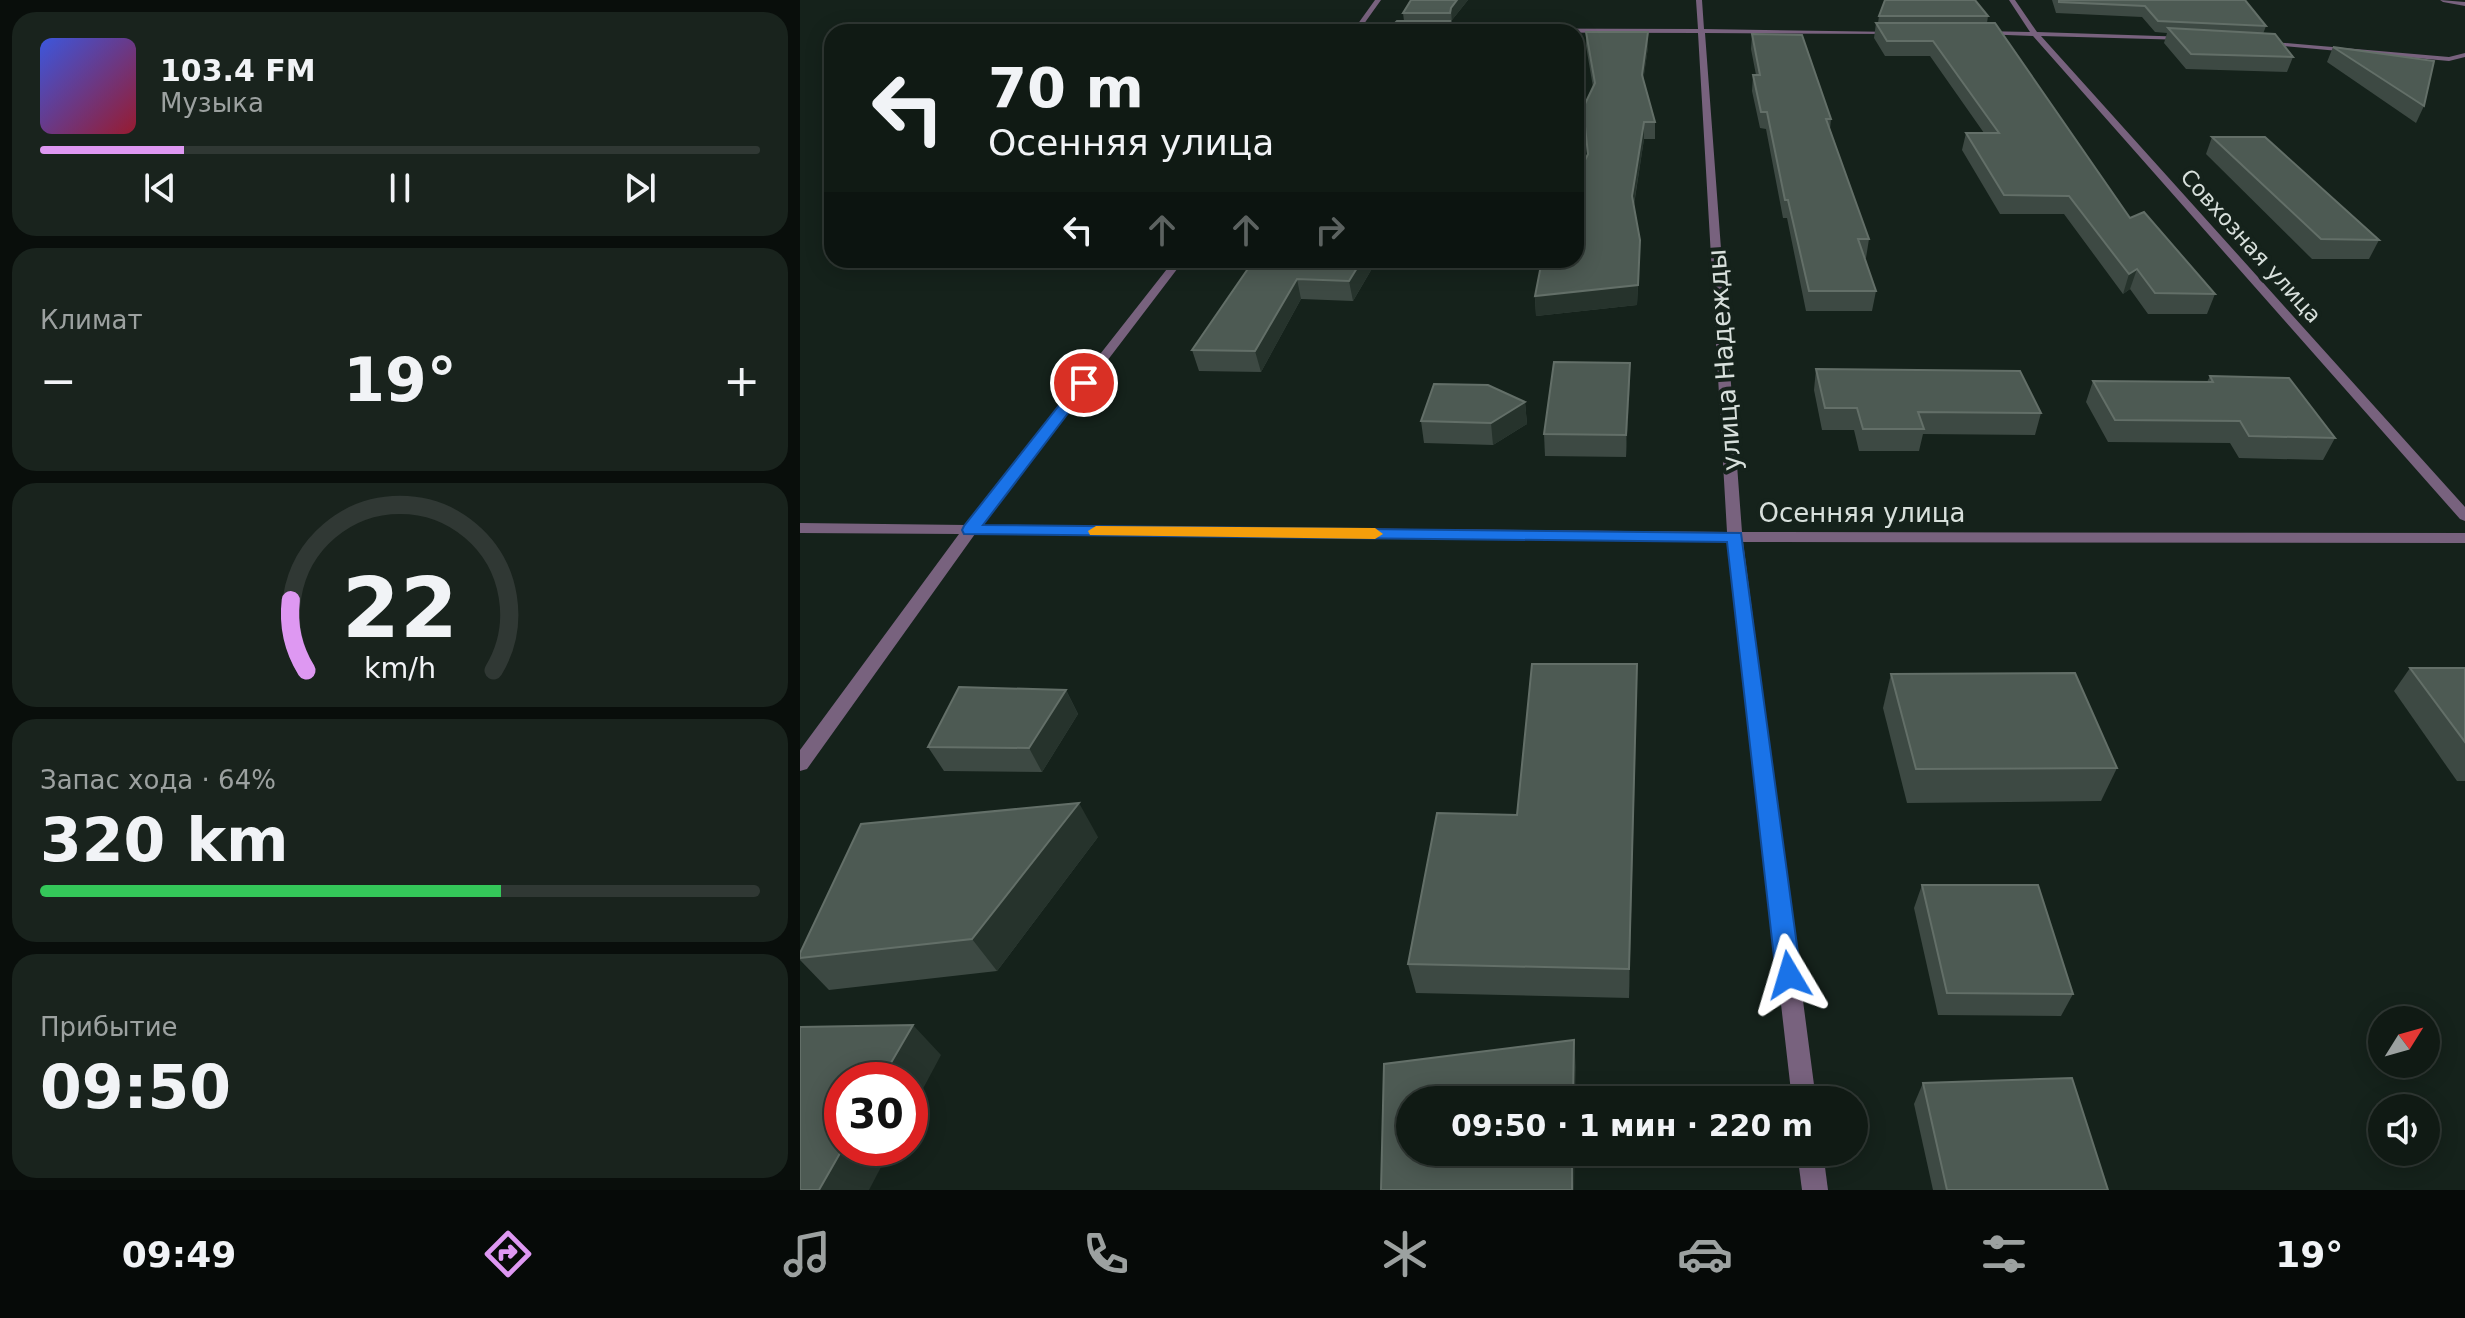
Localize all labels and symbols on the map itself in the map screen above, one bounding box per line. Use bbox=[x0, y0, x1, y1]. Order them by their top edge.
street label: Совхозная улица bbox=[2175, 164, 2327, 328]
street label: улица Надежды bbox=[1701, 248, 1747, 472]
pin bbox=[1050, 349, 1118, 417]
street label: Осенняя улица bbox=[1759, 498, 1965, 528]
position arrow bbox=[1747, 933, 1831, 1017]
north arrow bbox=[2368, 1006, 2440, 1078]
speed limit sign: 30 bbox=[824, 1062, 928, 1166]

